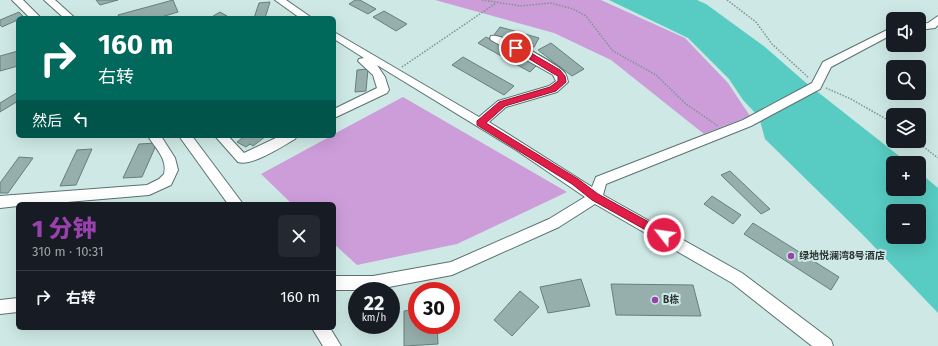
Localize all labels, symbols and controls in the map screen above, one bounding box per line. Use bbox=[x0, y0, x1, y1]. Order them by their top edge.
map controls bbox=[886, 12, 926, 244]
button: sound bbox=[886, 12, 926, 52]
text: 160 m bbox=[98, 28, 173, 61]
pin bbox=[499, 31, 533, 65]
icon: right bbox=[32, 32, 84, 84]
icon: arrive bbox=[505, 37, 527, 59]
button: search bbox=[886, 60, 926, 100]
text: 右转 bbox=[98, 66, 134, 88]
icon: left bbox=[70, 108, 92, 130]
button: layers bbox=[886, 108, 926, 148]
text: 然后 bbox=[32, 112, 62, 130]
button: + bbox=[886, 156, 926, 196]
button: − bbox=[886, 204, 926, 244]
position arrow bbox=[643, 214, 685, 256]
text: 1 分钟 bbox=[32, 215, 97, 243]
button: close bbox=[278, 215, 320, 257]
text: 310 m · 10:31 bbox=[32, 244, 104, 259]
place label: 绿地悦澜湾8号酒店 bbox=[799, 250, 885, 262]
marker: 绿地悦澜湾8号酒店 bbox=[786, 251, 796, 261]
speed limit sign: 30 bbox=[408, 282, 460, 334]
icon: right bbox=[32, 286, 54, 308]
text: 160 m bbox=[280, 288, 320, 306]
text: 右转 bbox=[66, 289, 96, 307]
text: 22 bbox=[364, 291, 384, 315]
place label: B栋 bbox=[663, 293, 679, 306]
marker: B栋 bbox=[650, 295, 660, 305]
text: km/h bbox=[362, 312, 386, 324]

